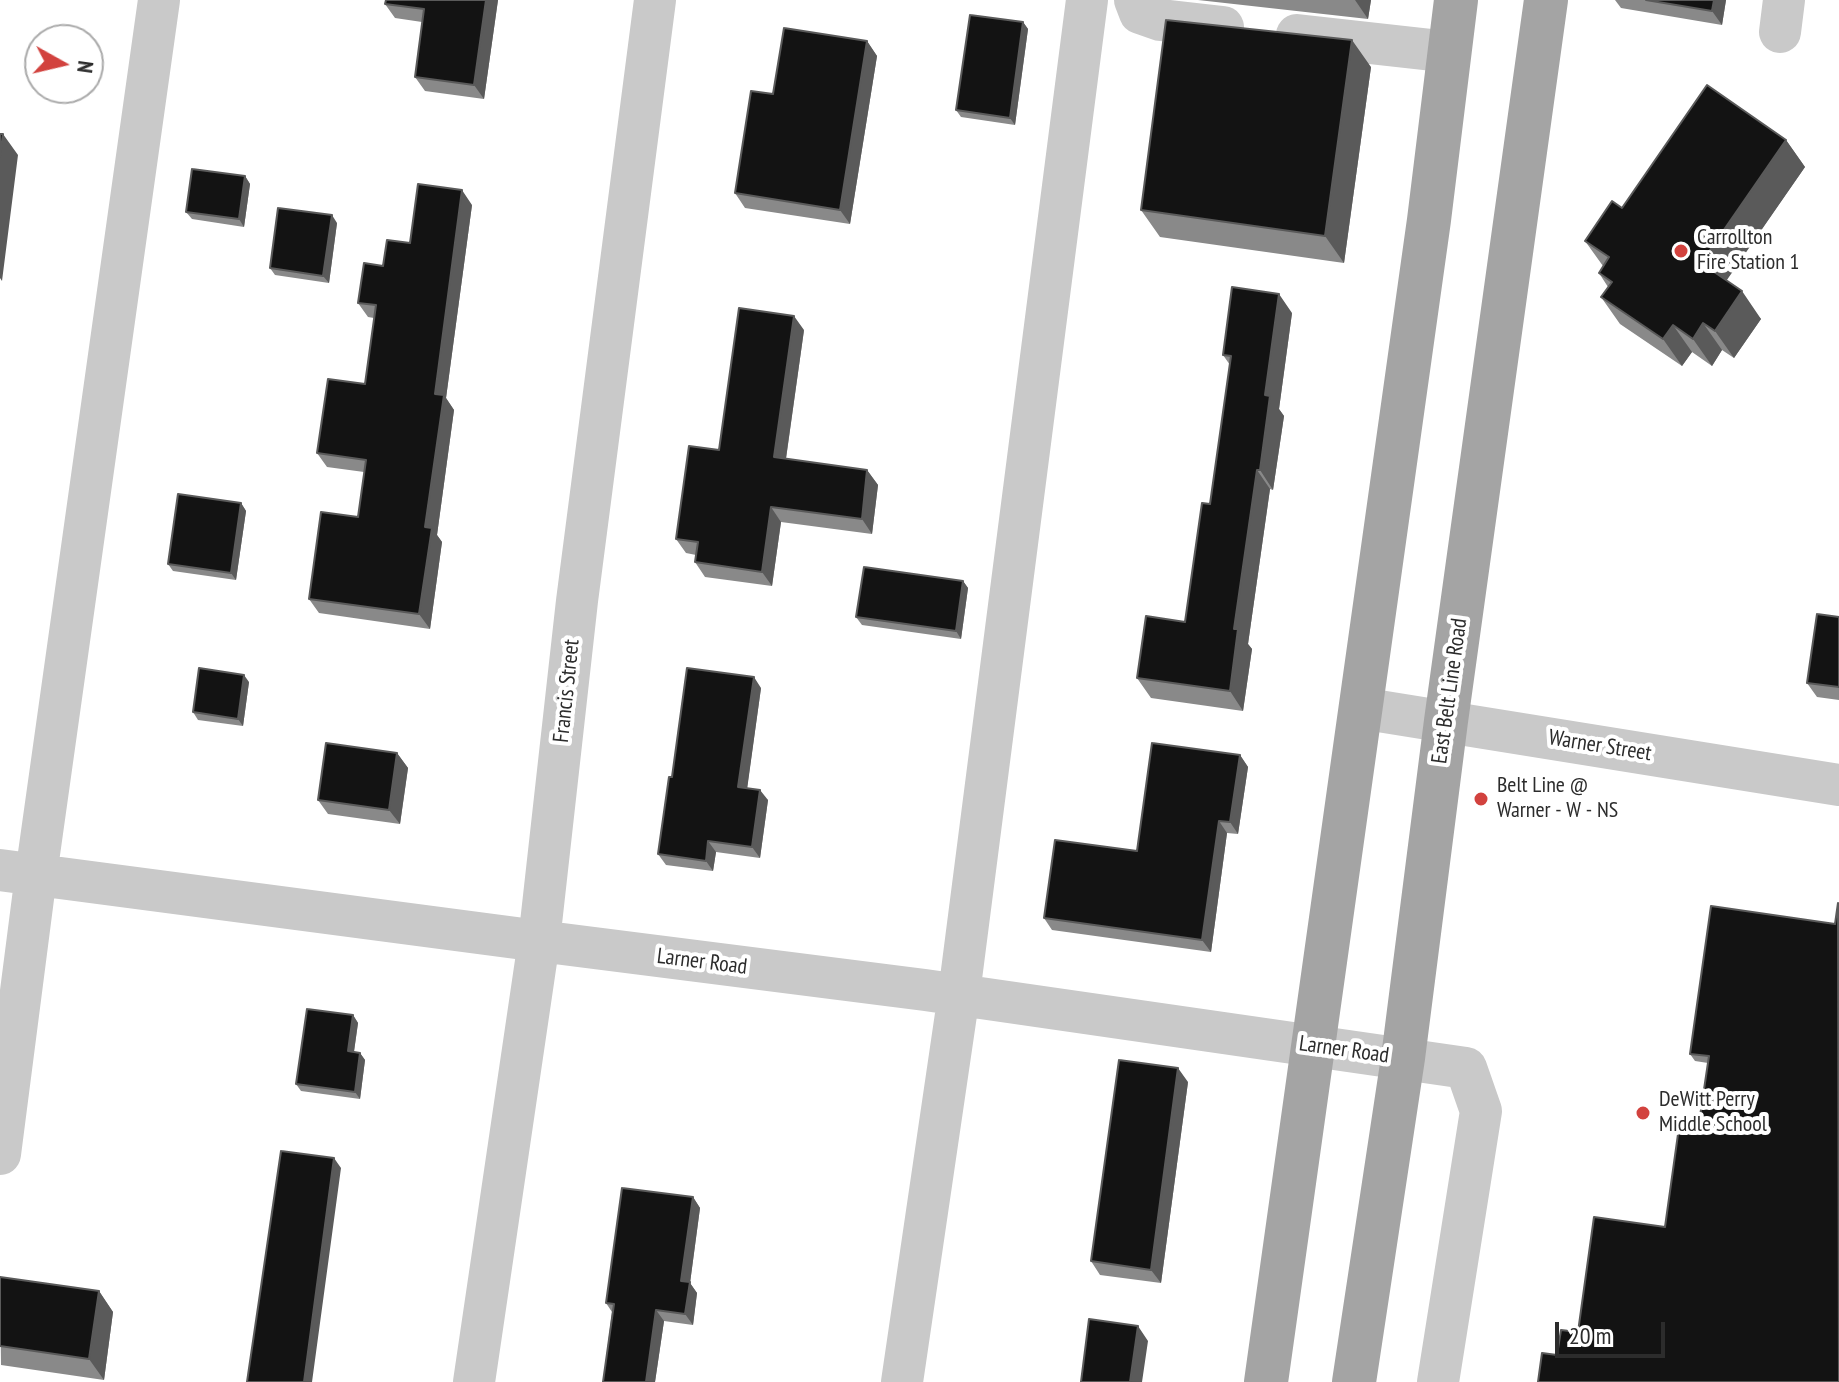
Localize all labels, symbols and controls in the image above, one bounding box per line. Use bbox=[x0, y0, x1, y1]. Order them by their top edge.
north arrow bbox=[24, 24, 104, 104]
text: N bbox=[71, 59, 100, 75]
place label: Carrollton Fire Station 1 bbox=[1697, 225, 1799, 276]
marker: Carrollton Fire Station 1 bbox=[1672, 242, 1690, 260]
street label: East Belt Line Road bbox=[1427, 617, 1473, 765]
street label: Francis Street bbox=[548, 638, 586, 744]
street label: Warner Street bbox=[1547, 725, 1653, 767]
place label: Belt Line @ Warner - W - NS bbox=[1497, 773, 1618, 824]
marker: Belt Line @ Warner - W - NS bbox=[1472, 790, 1490, 808]
street label: Larner Road bbox=[655, 943, 749, 981]
street label: Larner Road bbox=[1297, 1031, 1391, 1069]
place label: DeWitt Perry Middle School bbox=[1659, 1087, 1767, 1138]
marker: DeWitt Perry Middle School bbox=[1634, 1104, 1652, 1122]
scale bar bbox=[1559, 1306, 1669, 1356]
text: 20 m bbox=[1569, 1320, 1611, 1351]

